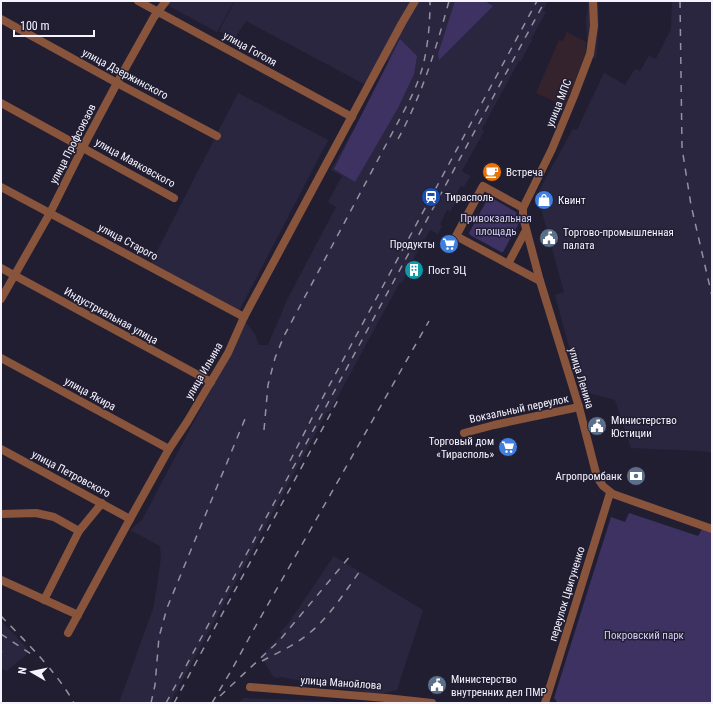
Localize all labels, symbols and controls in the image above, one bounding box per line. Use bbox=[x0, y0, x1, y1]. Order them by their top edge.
scale bar bbox=[14, 12, 94, 38]
text: 100 m bbox=[20, 19, 50, 33]
street label: улица Гоголя bbox=[221, 29, 279, 69]
street label: улица Дзержинского bbox=[80, 46, 171, 102]
street label: улица МПС bbox=[544, 77, 574, 129]
street label: улица Профсоюзов bbox=[47, 102, 99, 186]
street label: улица Маяковского bbox=[93, 136, 178, 191]
cafe icon: Встреча bbox=[481, 161, 503, 183]
place label: Встреча bbox=[506, 166, 543, 179]
station icon: Тирасполь bbox=[420, 186, 442, 208]
shop icon: Квинт bbox=[533, 189, 555, 211]
place label: Тирасполь bbox=[445, 191, 493, 204]
place label: Квинт bbox=[558, 194, 586, 207]
park label: Привокзальная площадь bbox=[460, 212, 532, 238]
street label: улица Старого bbox=[96, 221, 160, 263]
place label: Торгово-промышленная палата bbox=[563, 226, 674, 252]
public building icon: Торгово-промышленная палата bbox=[538, 227, 560, 249]
supermarket icon: Продукты bbox=[438, 233, 460, 255]
place label: Продукты bbox=[390, 238, 435, 251]
building icon: Пост ЭЦ bbox=[403, 259, 425, 281]
place label: Пост ЭЦ bbox=[428, 264, 466, 277]
street label: Индустриальная улица bbox=[62, 285, 160, 347]
street label: улица Ильина bbox=[183, 340, 225, 402]
street label: улица Ленина bbox=[566, 346, 596, 410]
street label: улица Якира bbox=[62, 375, 118, 413]
street label: Вокзальный переулок bbox=[468, 392, 571, 426]
place label: Министерство Юстиции bbox=[611, 414, 677, 440]
public building icon: Министерство Юстиции bbox=[586, 415, 608, 437]
place label: Торговый дом «Тирасполь» bbox=[429, 435, 494, 461]
supermarket icon: Торговый дом «Тирасполь» bbox=[497, 436, 519, 458]
street label: улица Петровского bbox=[29, 448, 113, 500]
bank icon: Агропромбанк bbox=[625, 465, 647, 487]
place label: Агропромбанк bbox=[555, 470, 623, 483]
street label: переулок Цвигуненко bbox=[546, 545, 588, 643]
park label: Покровский парк bbox=[604, 629, 685, 642]
north arrow bbox=[12, 652, 52, 692]
text: N bbox=[16, 666, 30, 675]
place label: Министерство внутренних дел ПМР bbox=[451, 673, 547, 699]
street label: улица Манойлова bbox=[300, 674, 382, 692]
public building icon: Министерство внутренних дел ПМР bbox=[426, 674, 448, 696]

